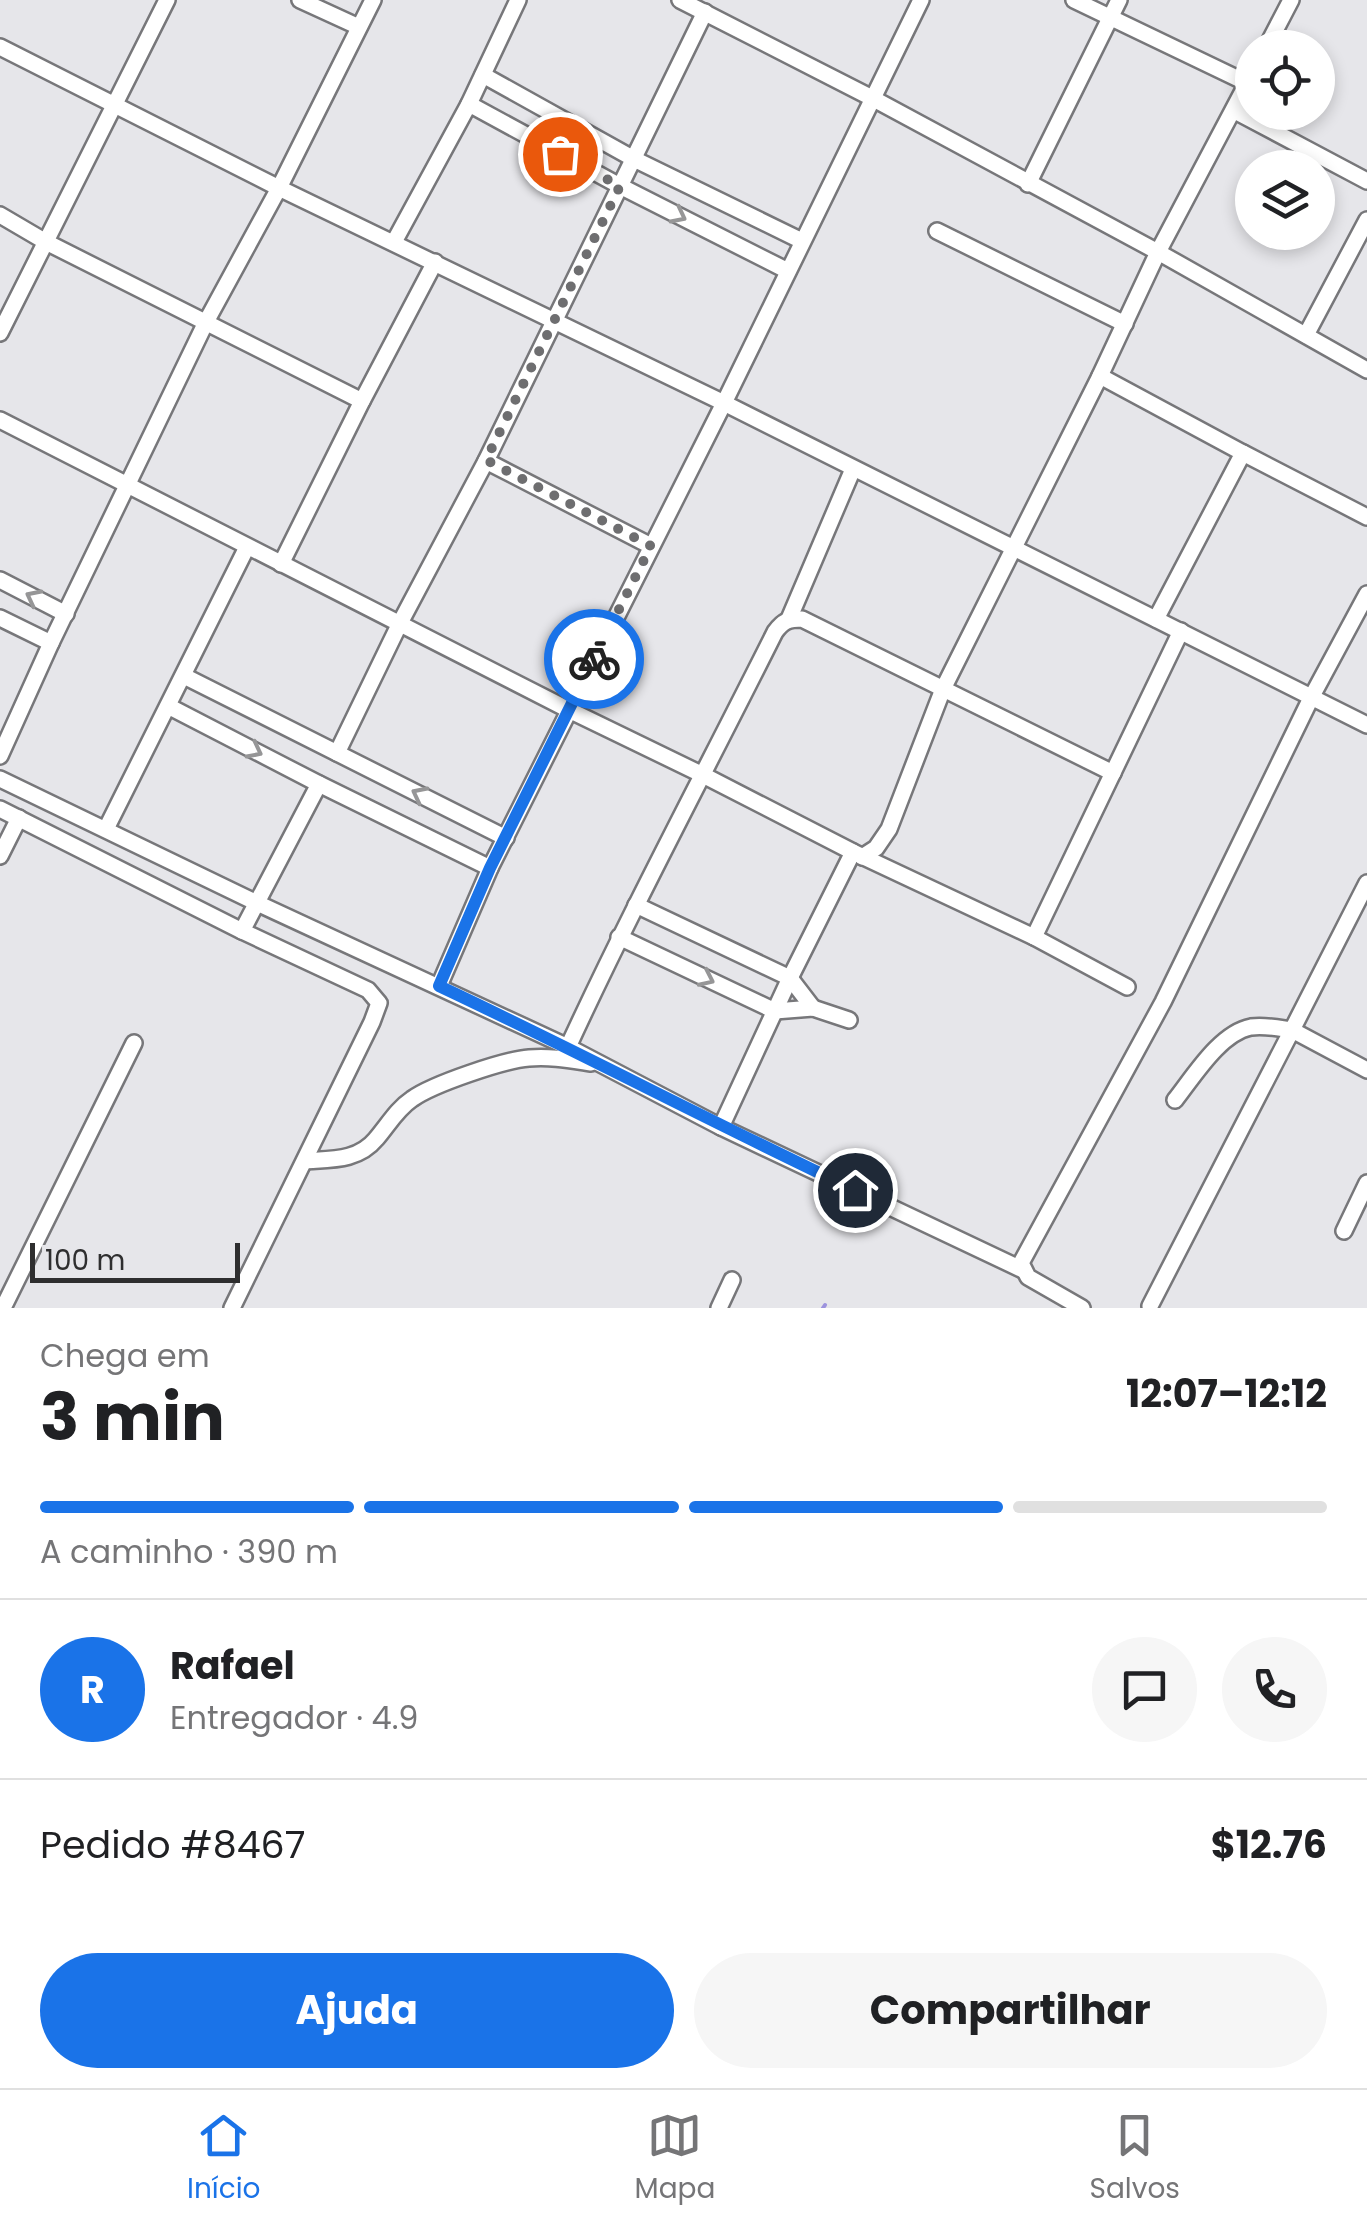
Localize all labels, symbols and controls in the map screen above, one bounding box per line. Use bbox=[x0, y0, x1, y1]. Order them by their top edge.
map controls bbox=[1235, 30, 1335, 250]
button: locate bbox=[1235, 30, 1335, 130]
pin bbox=[518, 112, 603, 197]
icon: bag bbox=[533, 127, 588, 182]
button: layers bbox=[1235, 150, 1335, 250]
one-way arrow bbox=[668, 204, 686, 223]
one-way arrow bbox=[25, 589, 43, 609]
courier bbox=[544, 609, 644, 709]
icon: bike bbox=[567, 632, 622, 687]
one-way arrow bbox=[244, 739, 262, 758]
one-way arrow bbox=[411, 787, 429, 806]
one-way arrow bbox=[697, 966, 715, 986]
pin bbox=[813, 1148, 898, 1233]
icon: home bbox=[828, 1163, 883, 1218]
scale bar bbox=[30, 1238, 240, 1282]
text: 100 m bbox=[45, 1241, 125, 1280]
text: Chega em bbox=[40, 1333, 210, 1378]
text: 12:07–12:12 bbox=[1126, 1367, 1327, 1420]
text: 3 min bbox=[40, 1372, 225, 1463]
text: A caminho · 390 m bbox=[40, 1529, 338, 1574]
button: chat bbox=[1092, 1637, 1197, 1742]
button: phone bbox=[1222, 1637, 1327, 1742]
text: Rafael bbox=[170, 1639, 295, 1692]
text: R bbox=[80, 1663, 105, 1716]
text: Entregador · 4.9 bbox=[170, 1695, 419, 1740]
text: Pedido #8467 bbox=[40, 1818, 305, 1871]
text: $12.76 bbox=[1211, 1818, 1327, 1871]
button: Ajuda bbox=[40, 1953, 674, 2068]
button: Compartilhar bbox=[694, 1953, 1327, 2068]
tab: Início bbox=[187, 2108, 261, 2210]
tab: Mapa bbox=[635, 2108, 715, 2210]
tab: Salvos bbox=[1089, 2108, 1180, 2210]

